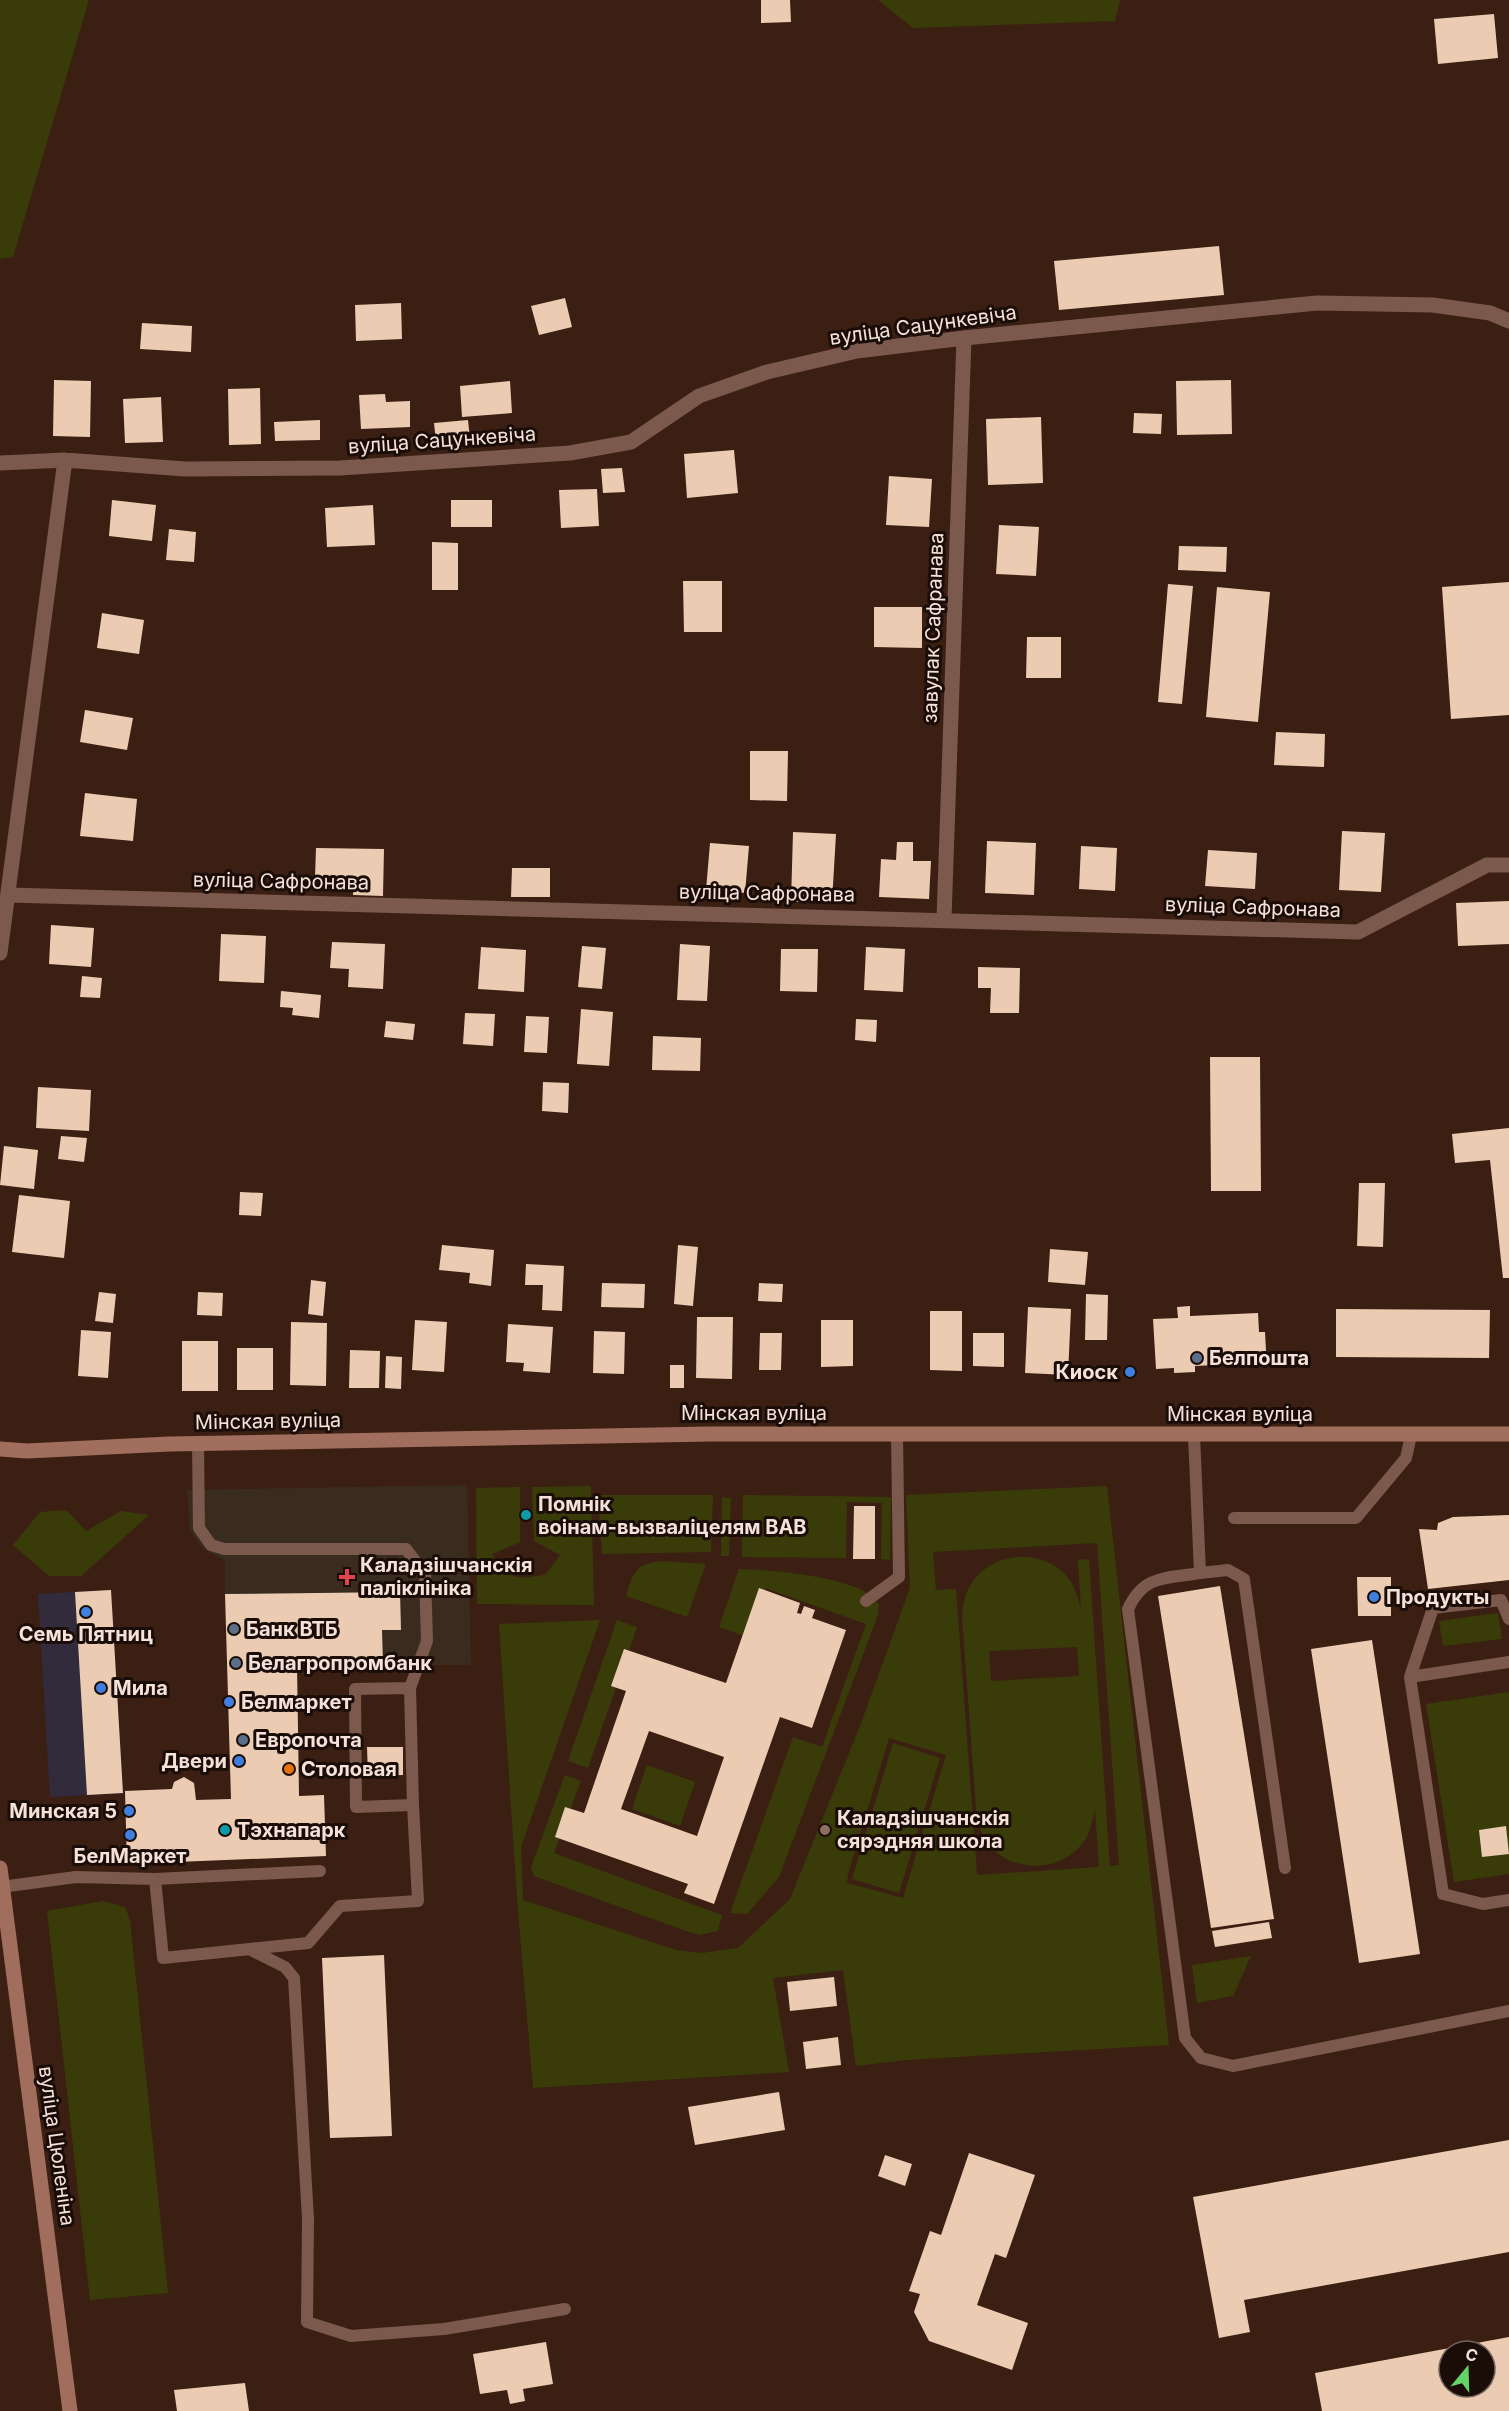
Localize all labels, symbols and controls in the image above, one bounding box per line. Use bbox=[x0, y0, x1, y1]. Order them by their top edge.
street label: вуліца Сацункевіча bbox=[828, 300, 1018, 350]
street label: вуліца Сацункевіча bbox=[347, 421, 537, 459]
street label: завулак Сафранава bbox=[918, 532, 948, 724]
street label: вуліца Сафронава bbox=[193, 867, 369, 895]
street label: вуліца Сафронава bbox=[679, 879, 855, 907]
street label: вуліца Сафронава bbox=[1165, 892, 1341, 922]
place label: Белпошта bbox=[1209, 1346, 1309, 1370]
marker: Белпошта bbox=[1190, 1351, 1204, 1365]
place label: Киоск bbox=[1055, 1360, 1118, 1384]
marker: Киоск bbox=[1123, 1365, 1137, 1379]
street label: Мінская вуліца bbox=[681, 1401, 827, 1425]
street label: Мінская вуліца bbox=[1167, 1402, 1313, 1426]
street label: Мінская вуліца bbox=[195, 1408, 341, 1434]
place label: Помнік воінам-вызваліцелям ВАВ bbox=[538, 1492, 807, 1539]
marker: Помнік воінам-вызваліцелям ВАВ bbox=[519, 1508, 533, 1522]
place label: Каладзішчанскія паліклініка bbox=[360, 1553, 533, 1600]
marker: Каладзішчанскія паліклініка bbox=[338, 1568, 356, 1586]
place label: Продукты bbox=[1386, 1585, 1489, 1609]
marker: Продукты bbox=[1367, 1590, 1381, 1604]
marker: Семь Пятниц bbox=[79, 1605, 93, 1619]
place label: Банк ВТБ bbox=[246, 1617, 338, 1641]
place label: Семь Пятниц bbox=[19, 1622, 153, 1646]
marker: Банк ВТБ bbox=[227, 1622, 241, 1636]
place label: Белагропромбанк bbox=[248, 1651, 432, 1675]
marker: Белагропромбанк bbox=[229, 1656, 243, 1670]
place label: Мила bbox=[113, 1676, 168, 1700]
marker: Мила bbox=[94, 1681, 108, 1695]
place label: Белмаркет bbox=[241, 1690, 352, 1714]
marker: Белмаркет bbox=[222, 1695, 236, 1709]
place label: Европочта bbox=[255, 1728, 362, 1752]
marker: Европочта bbox=[236, 1733, 250, 1747]
place label: Двери bbox=[161, 1749, 227, 1773]
marker: Двери bbox=[232, 1754, 246, 1768]
place label: Столовая bbox=[301, 1757, 397, 1781]
marker: Столовая bbox=[282, 1762, 296, 1776]
place label: Минская 5 bbox=[9, 1799, 117, 1823]
marker: Минская 5 bbox=[122, 1804, 136, 1818]
place label: Каладзішчанскія сярэдняя школа bbox=[837, 1806, 1010, 1853]
place label: Тэхнапарк bbox=[237, 1818, 346, 1842]
marker: Тэхнапарк bbox=[218, 1823, 232, 1837]
marker: Каладзішчанскія сярэдняя школа bbox=[818, 1823, 832, 1837]
marker: БелМаркет bbox=[123, 1828, 137, 1842]
place label: БелМаркет bbox=[73, 1844, 187, 1868]
street label: вуліца Цюленіна bbox=[34, 2065, 80, 2227]
north arrow bbox=[1437, 2339, 1497, 2399]
text: С bbox=[1463, 2343, 1481, 2366]

